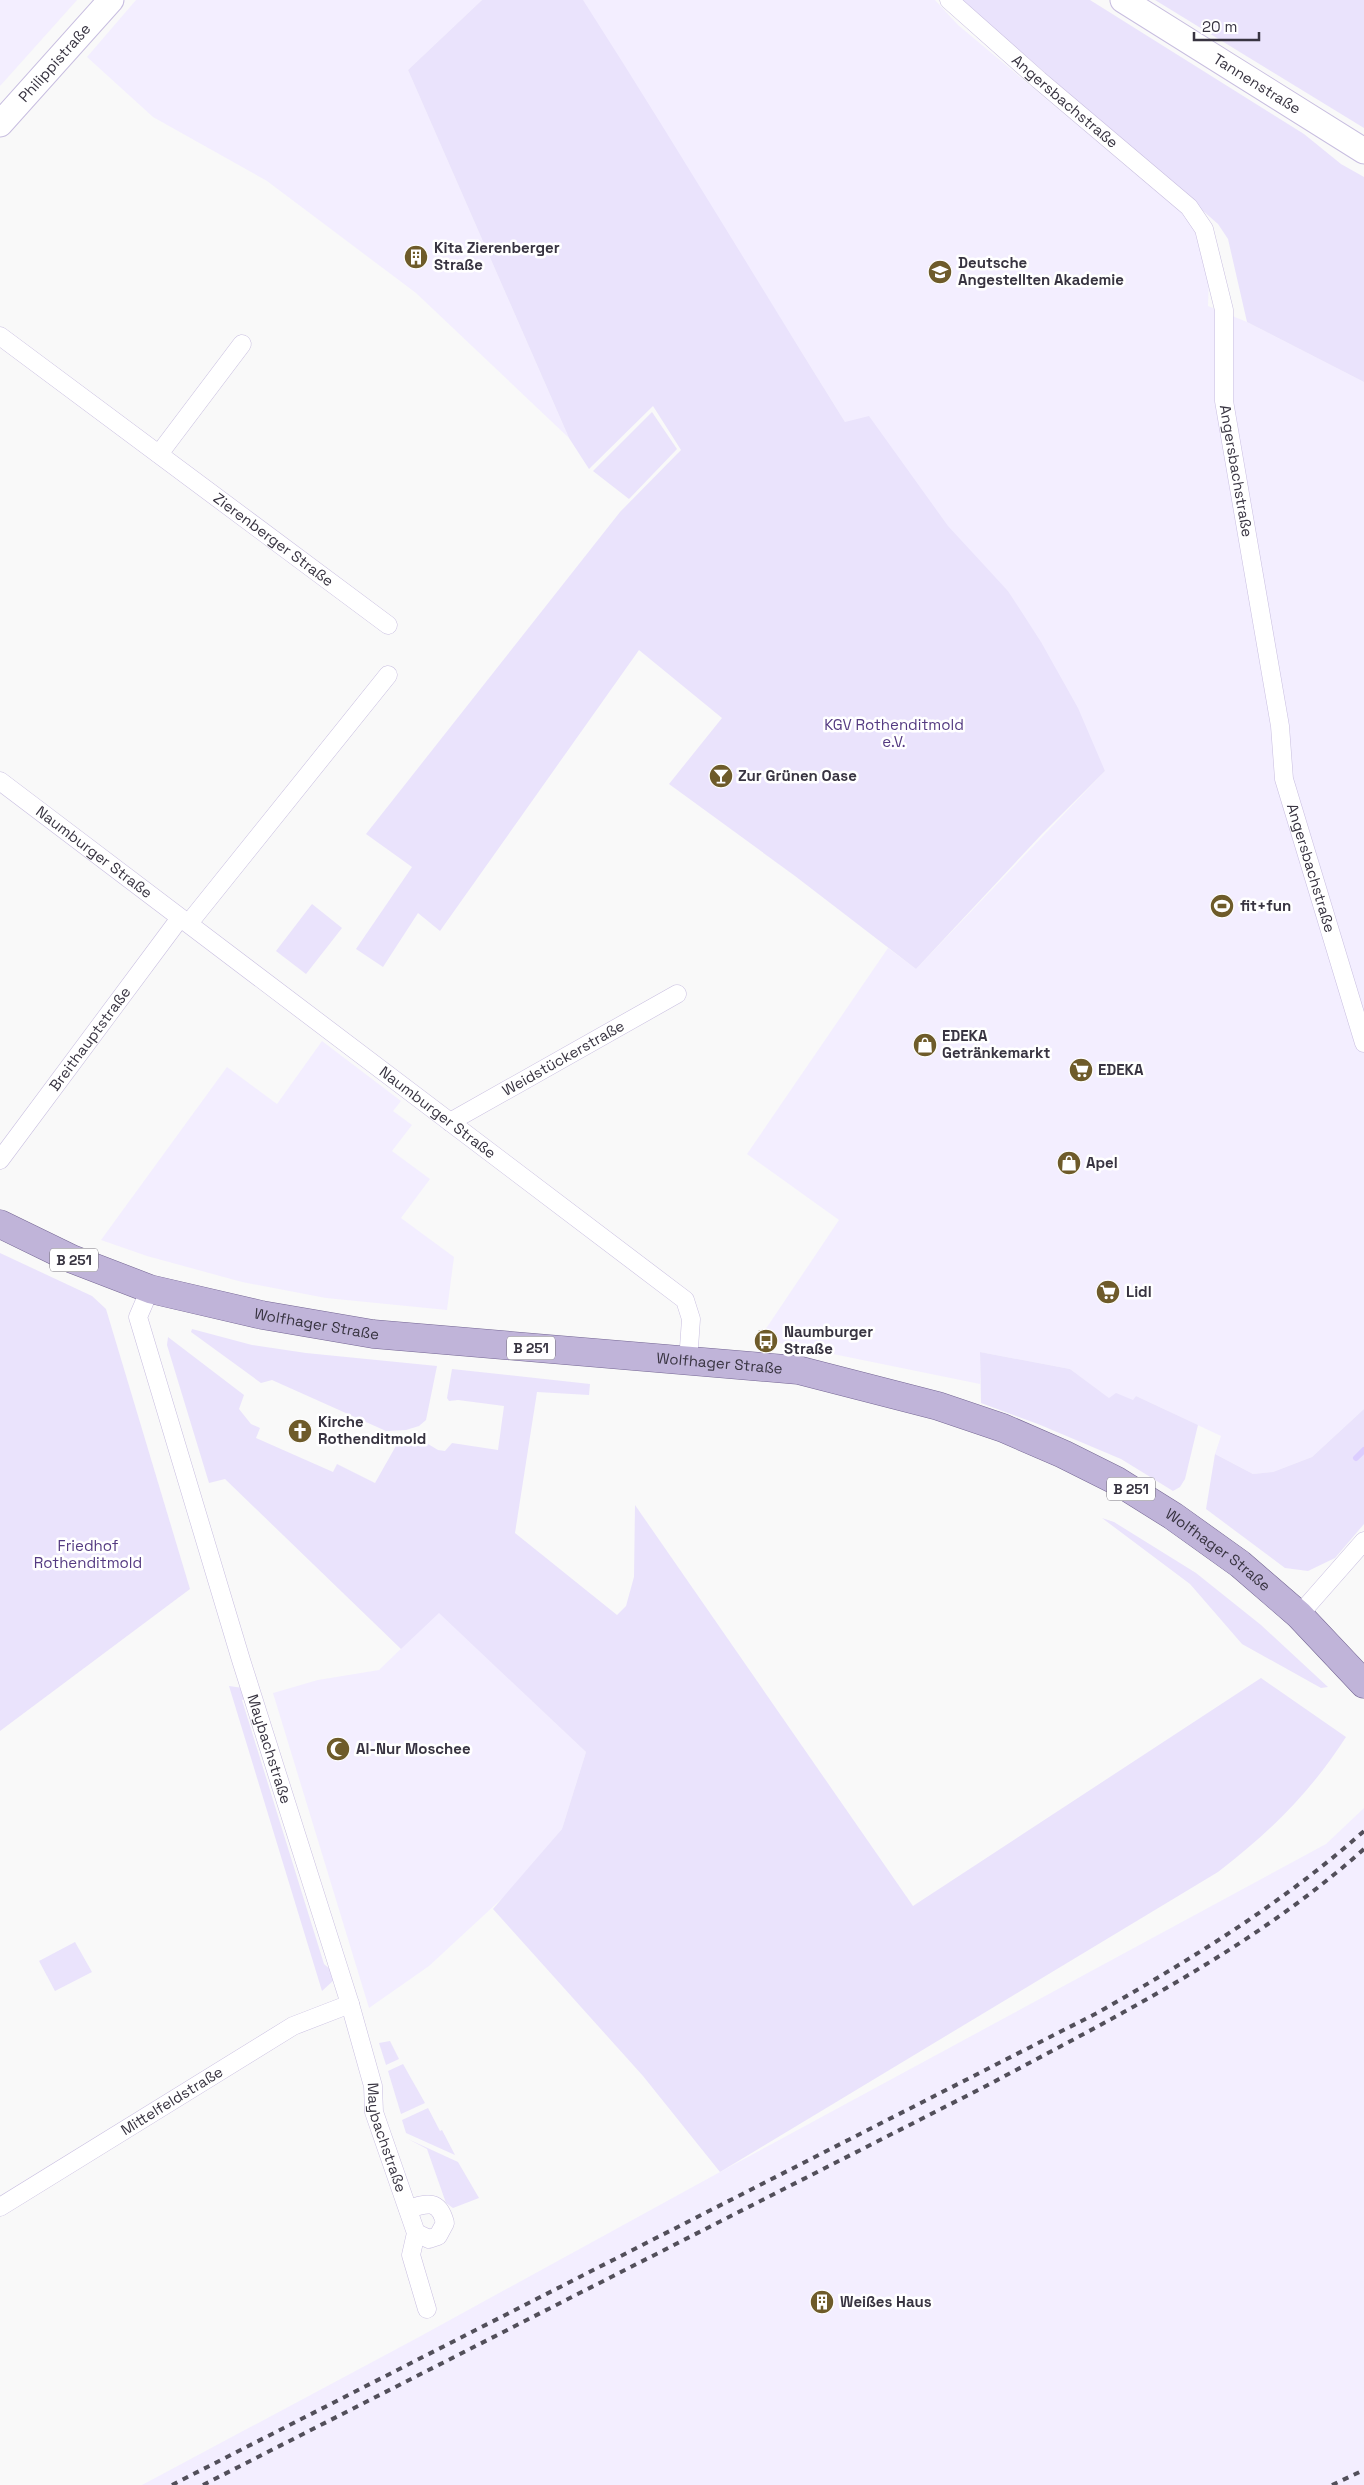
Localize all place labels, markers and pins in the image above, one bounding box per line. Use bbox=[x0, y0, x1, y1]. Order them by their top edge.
place label: Kita Zierenberger Straße bbox=[434, 238, 560, 274]
building icon: Kita Zierenberger Straße bbox=[403, 244, 429, 270]
place label: Deutsche Angestellten Akademie bbox=[958, 253, 1124, 289]
school or university icon: Deutsche Angestellten Akademie bbox=[927, 259, 953, 285]
bar icon: Zur Grünen Oase bbox=[708, 763, 734, 789]
place label: Zur Grünen Oase bbox=[738, 766, 857, 785]
sports icon: fit+fun bbox=[1209, 893, 1235, 919]
place label: fit+fun bbox=[1240, 896, 1291, 915]
place label: EDEKA Getränkemarkt bbox=[942, 1026, 1050, 1062]
shop icon: EDEKA Getränkemarkt bbox=[912, 1032, 938, 1058]
supermarket icon: EDEKA bbox=[1068, 1057, 1094, 1083]
place label: EDEKA bbox=[1098, 1060, 1144, 1079]
shop icon: Apel bbox=[1056, 1150, 1082, 1176]
place label: Apel bbox=[1086, 1153, 1118, 1172]
supermarket icon: Lidl bbox=[1095, 1279, 1121, 1305]
place label: Lidl bbox=[1126, 1282, 1152, 1301]
place label: Naumburger Straße bbox=[784, 1322, 873, 1358]
bus stop icon: Naumburger Straße bbox=[753, 1328, 779, 1354]
place label: Kirche Rothenditmold bbox=[318, 1412, 426, 1448]
church icon: Kirche Rothenditmold bbox=[287, 1418, 313, 1444]
mosque icon: Al-Nur Moschee bbox=[325, 1736, 351, 1762]
place label: Al-Nur Moschee bbox=[356, 1739, 471, 1758]
building icon: Weißes Haus bbox=[809, 2289, 835, 2315]
place label: Weißes Haus bbox=[840, 2292, 932, 2311]

